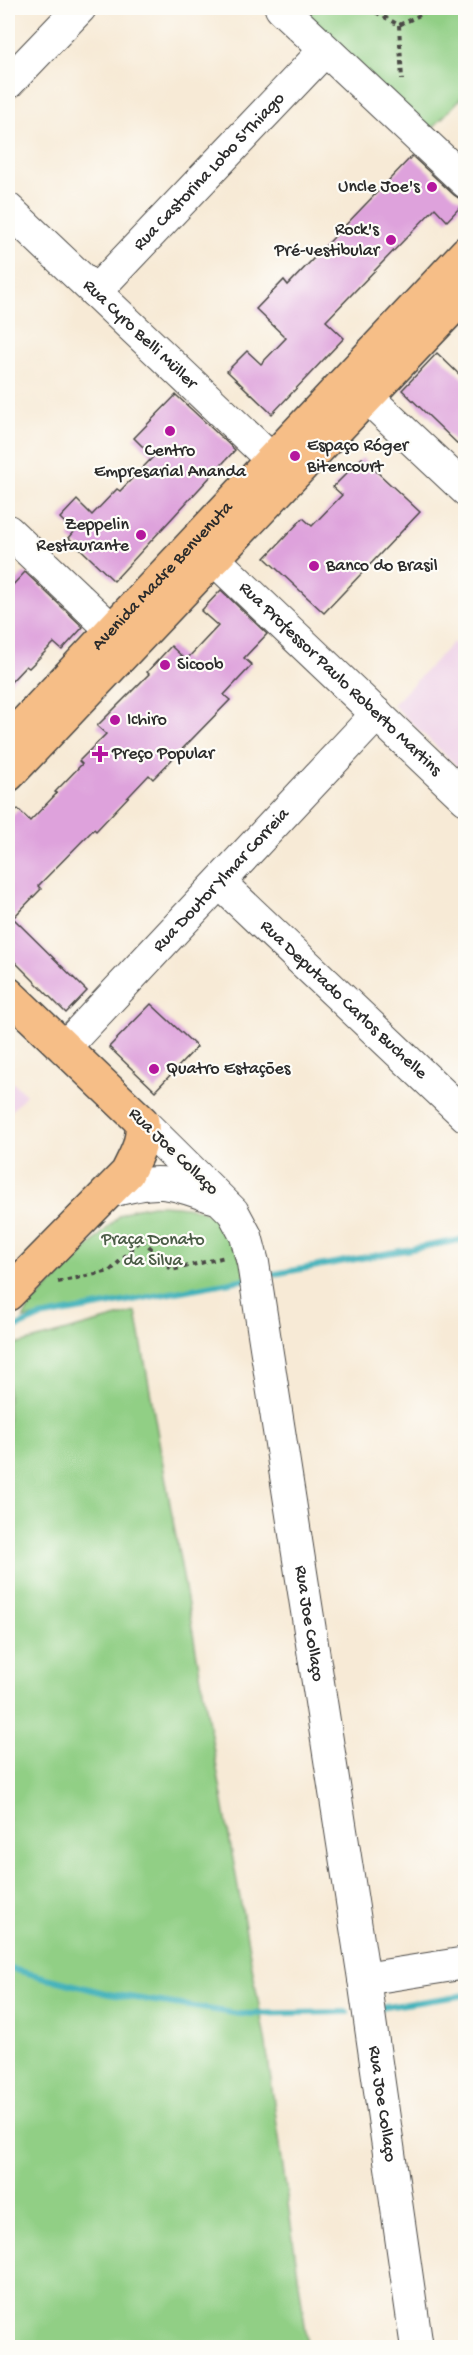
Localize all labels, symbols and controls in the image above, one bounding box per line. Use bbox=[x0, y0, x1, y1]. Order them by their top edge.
street label: Rua Castorina Lobo S'Thiago bbox=[129, 88, 289, 255]
place label: Uncle Joe's bbox=[338, 177, 421, 198]
marker: Uncle Joe's bbox=[425, 180, 439, 194]
place label: Rock's Pré-vestibular bbox=[273, 220, 381, 262]
marker: Rock's Pré-vestibular bbox=[384, 233, 398, 247]
street label: Rua Cyro Belli Müller bbox=[78, 275, 203, 395]
marker: Centro Empresarial Ananda bbox=[163, 424, 177, 438]
place label: Espaço Róger Bitencourt bbox=[306, 436, 410, 478]
place label: Centro Empresarial Ananda bbox=[94, 441, 247, 483]
marker: Espaço Róger Bitencourt bbox=[288, 449, 302, 463]
street label: Avenida Madre Benvenuta bbox=[88, 497, 238, 655]
place label: Zeppelin Restaurante bbox=[36, 515, 130, 557]
marker: Zeppelin Restaurante bbox=[134, 528, 148, 542]
place label: Banco do Brasil bbox=[325, 556, 438, 577]
marker: Banco do Brasil bbox=[307, 559, 321, 573]
street label: Rua Professor Paulo Roberto Martins bbox=[234, 578, 447, 781]
place label: Sicoob bbox=[177, 655, 224, 676]
marker: Sicoob bbox=[158, 658, 172, 672]
place label: Ichiro bbox=[127, 710, 167, 731]
marker: Ichiro bbox=[108, 713, 122, 727]
place label: Preço Popular bbox=[111, 744, 216, 765]
marker: Preço Popular bbox=[93, 747, 107, 761]
street label: Rua Doutor Ylmar Correia bbox=[149, 803, 295, 957]
street label: Rua Deputado Carlos Buchelle bbox=[255, 916, 432, 1084]
place label: Quatro Estações bbox=[166, 1059, 292, 1080]
marker: Quatro Estações bbox=[147, 1062, 161, 1076]
street label: Rua Joe Collaço bbox=[124, 1104, 222, 1200]
park label: Praça Donato da Silva bbox=[101, 1230, 204, 1272]
street label: Rua Joe Collaço bbox=[290, 1564, 328, 1683]
street label: Rua Joe Collaço bbox=[363, 2045, 401, 2163]

